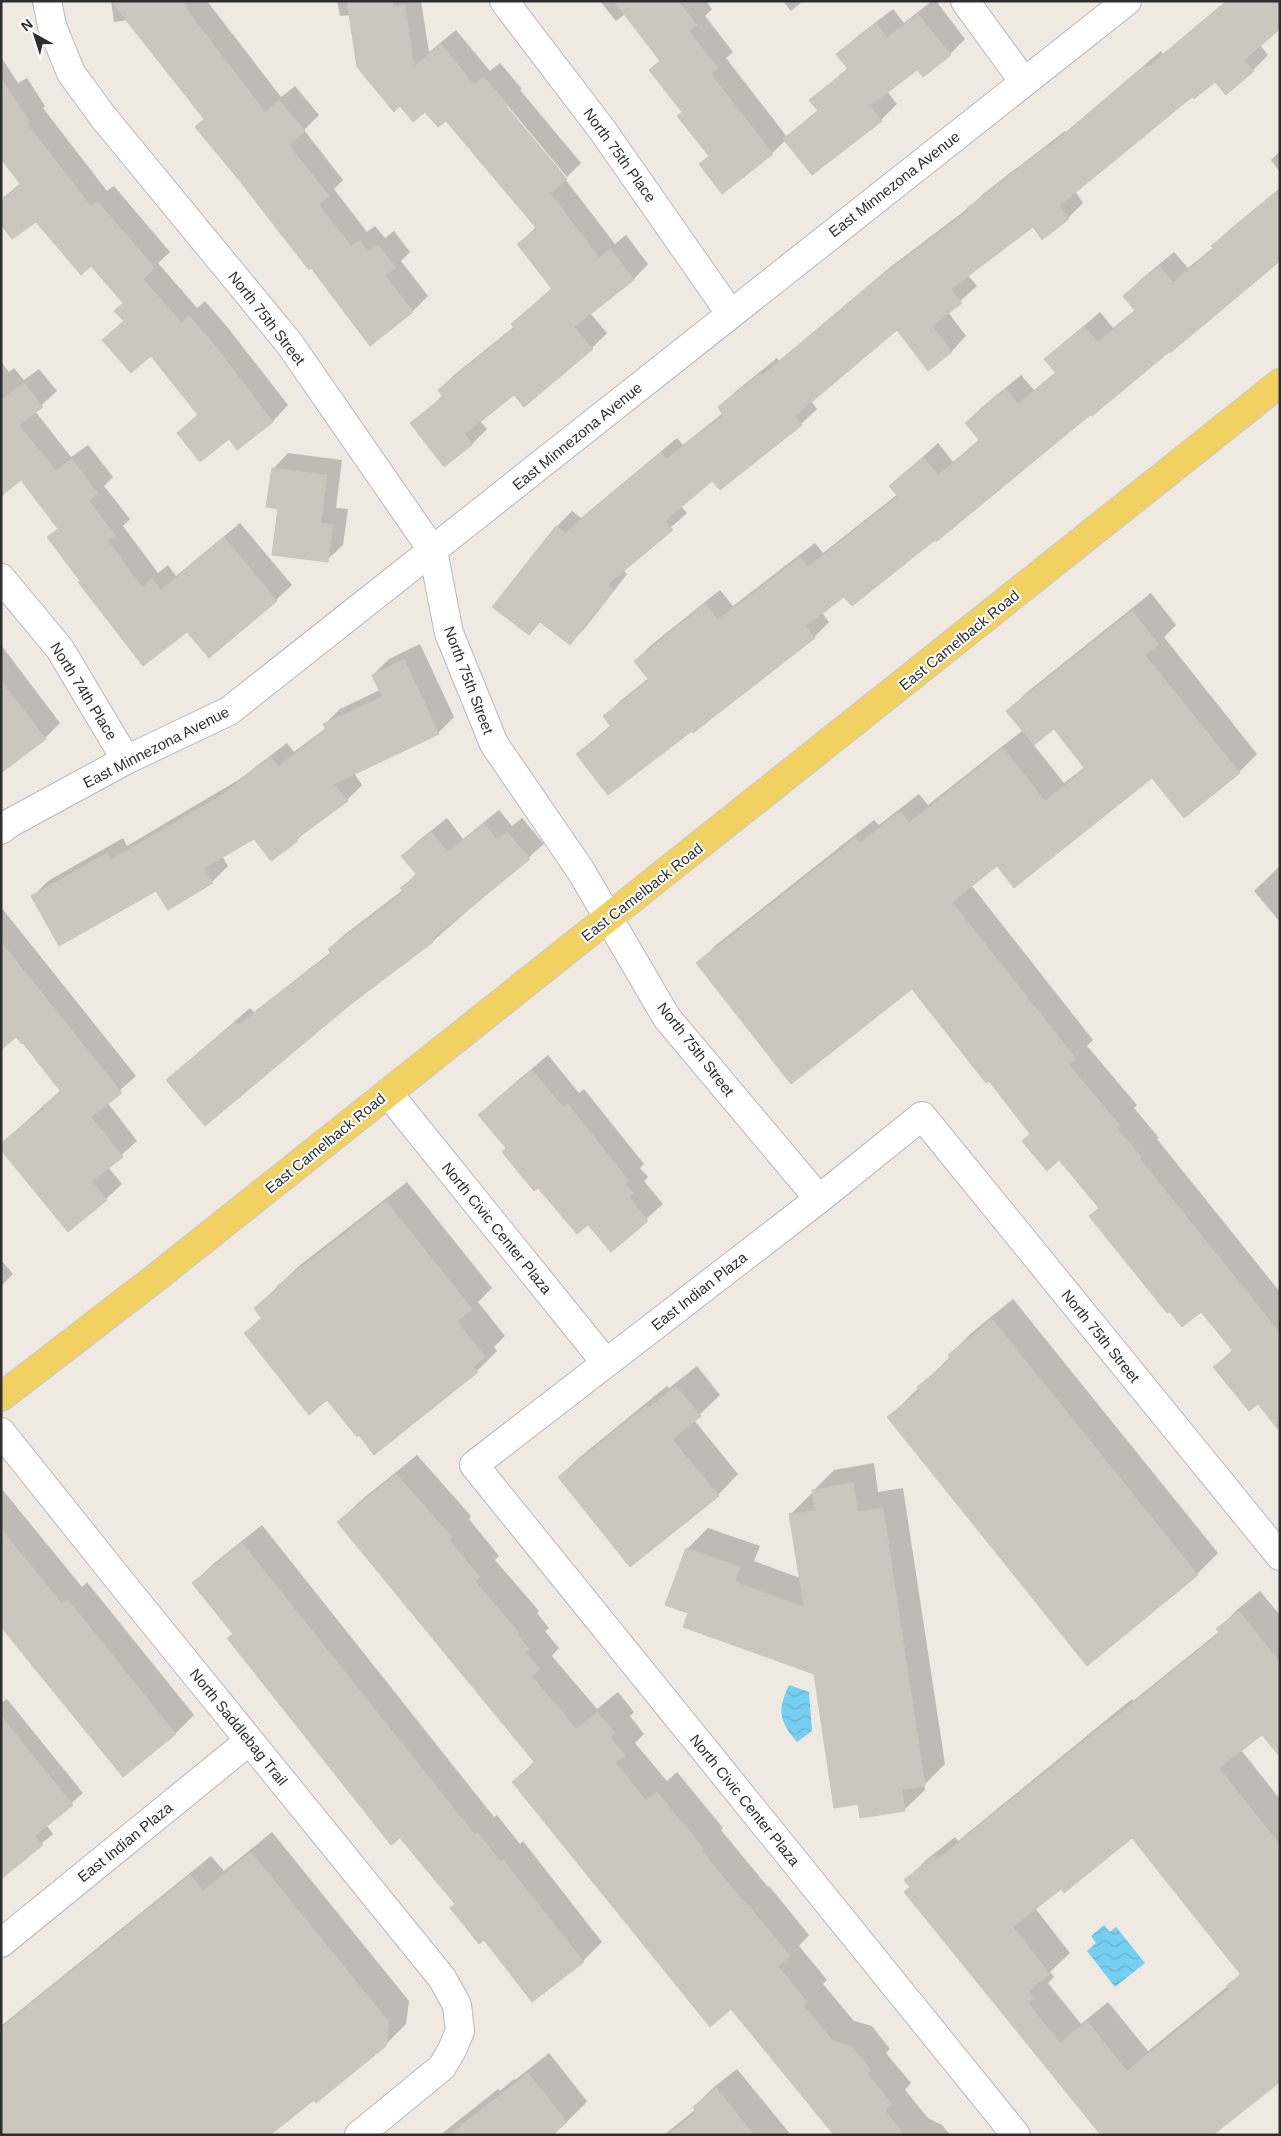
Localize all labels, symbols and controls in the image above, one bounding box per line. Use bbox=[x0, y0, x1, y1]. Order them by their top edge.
north arrow bbox=[10, 10, 60, 60]
text: N bbox=[18, 15, 36, 34]
street label: North 75th Place bbox=[580, 105, 660, 205]
street label: East Minnezona Avenue bbox=[825, 128, 963, 240]
street label: North 75th Street bbox=[225, 268, 309, 369]
street label: East Minnezona Avenue bbox=[509, 379, 645, 493]
street label: East Camelback Road bbox=[896, 586, 1022, 694]
street label: North 75th Street bbox=[441, 624, 498, 737]
street label: North 74th Place bbox=[47, 639, 121, 743]
street label: East Minnezona Avenue bbox=[80, 703, 232, 791]
street label: East Camelback Road bbox=[578, 839, 706, 945]
street label: North 75th Street bbox=[654, 999, 738, 1100]
street label: East Camelback Road bbox=[262, 1089, 388, 1197]
street label: North Civic Center Plaza bbox=[439, 1159, 556, 1298]
street label: East Indian Plaza bbox=[648, 1248, 751, 1334]
street label: North 75th Street bbox=[1058, 1286, 1144, 1386]
street label: North Saddlebag Trail bbox=[187, 1665, 291, 1789]
street label: North Civic Center Plaza bbox=[687, 1731, 804, 1870]
street label: East Indian Plaza bbox=[74, 1798, 176, 1885]

